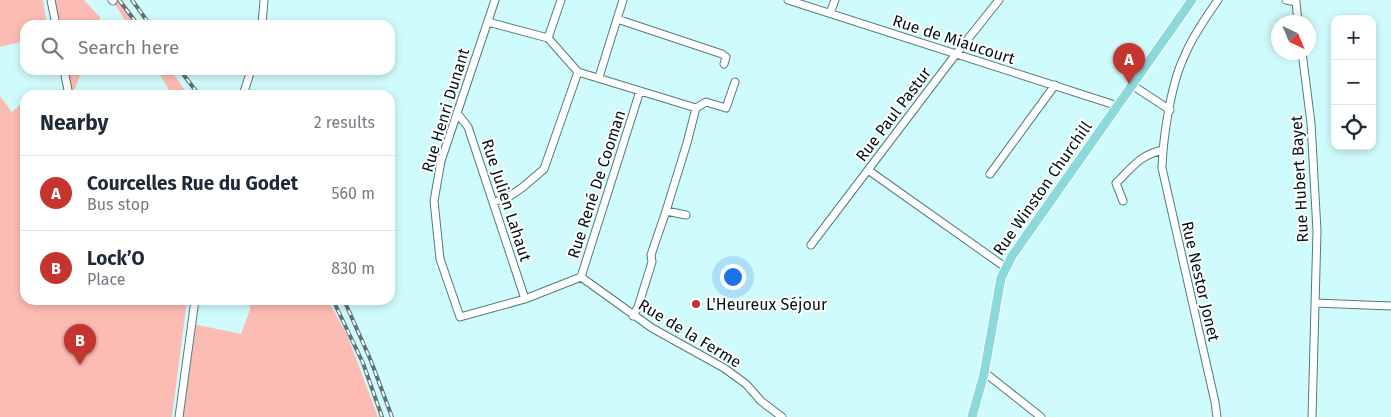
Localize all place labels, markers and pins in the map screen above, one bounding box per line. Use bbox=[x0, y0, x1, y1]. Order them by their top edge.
pin: A bbox=[1113, 43, 1145, 84]
place label: L'Heureux Séjour bbox=[706, 295, 828, 314]
marker: L'Heureux Séjour bbox=[690, 298, 702, 310]
pin: B bbox=[64, 324, 96, 365]

